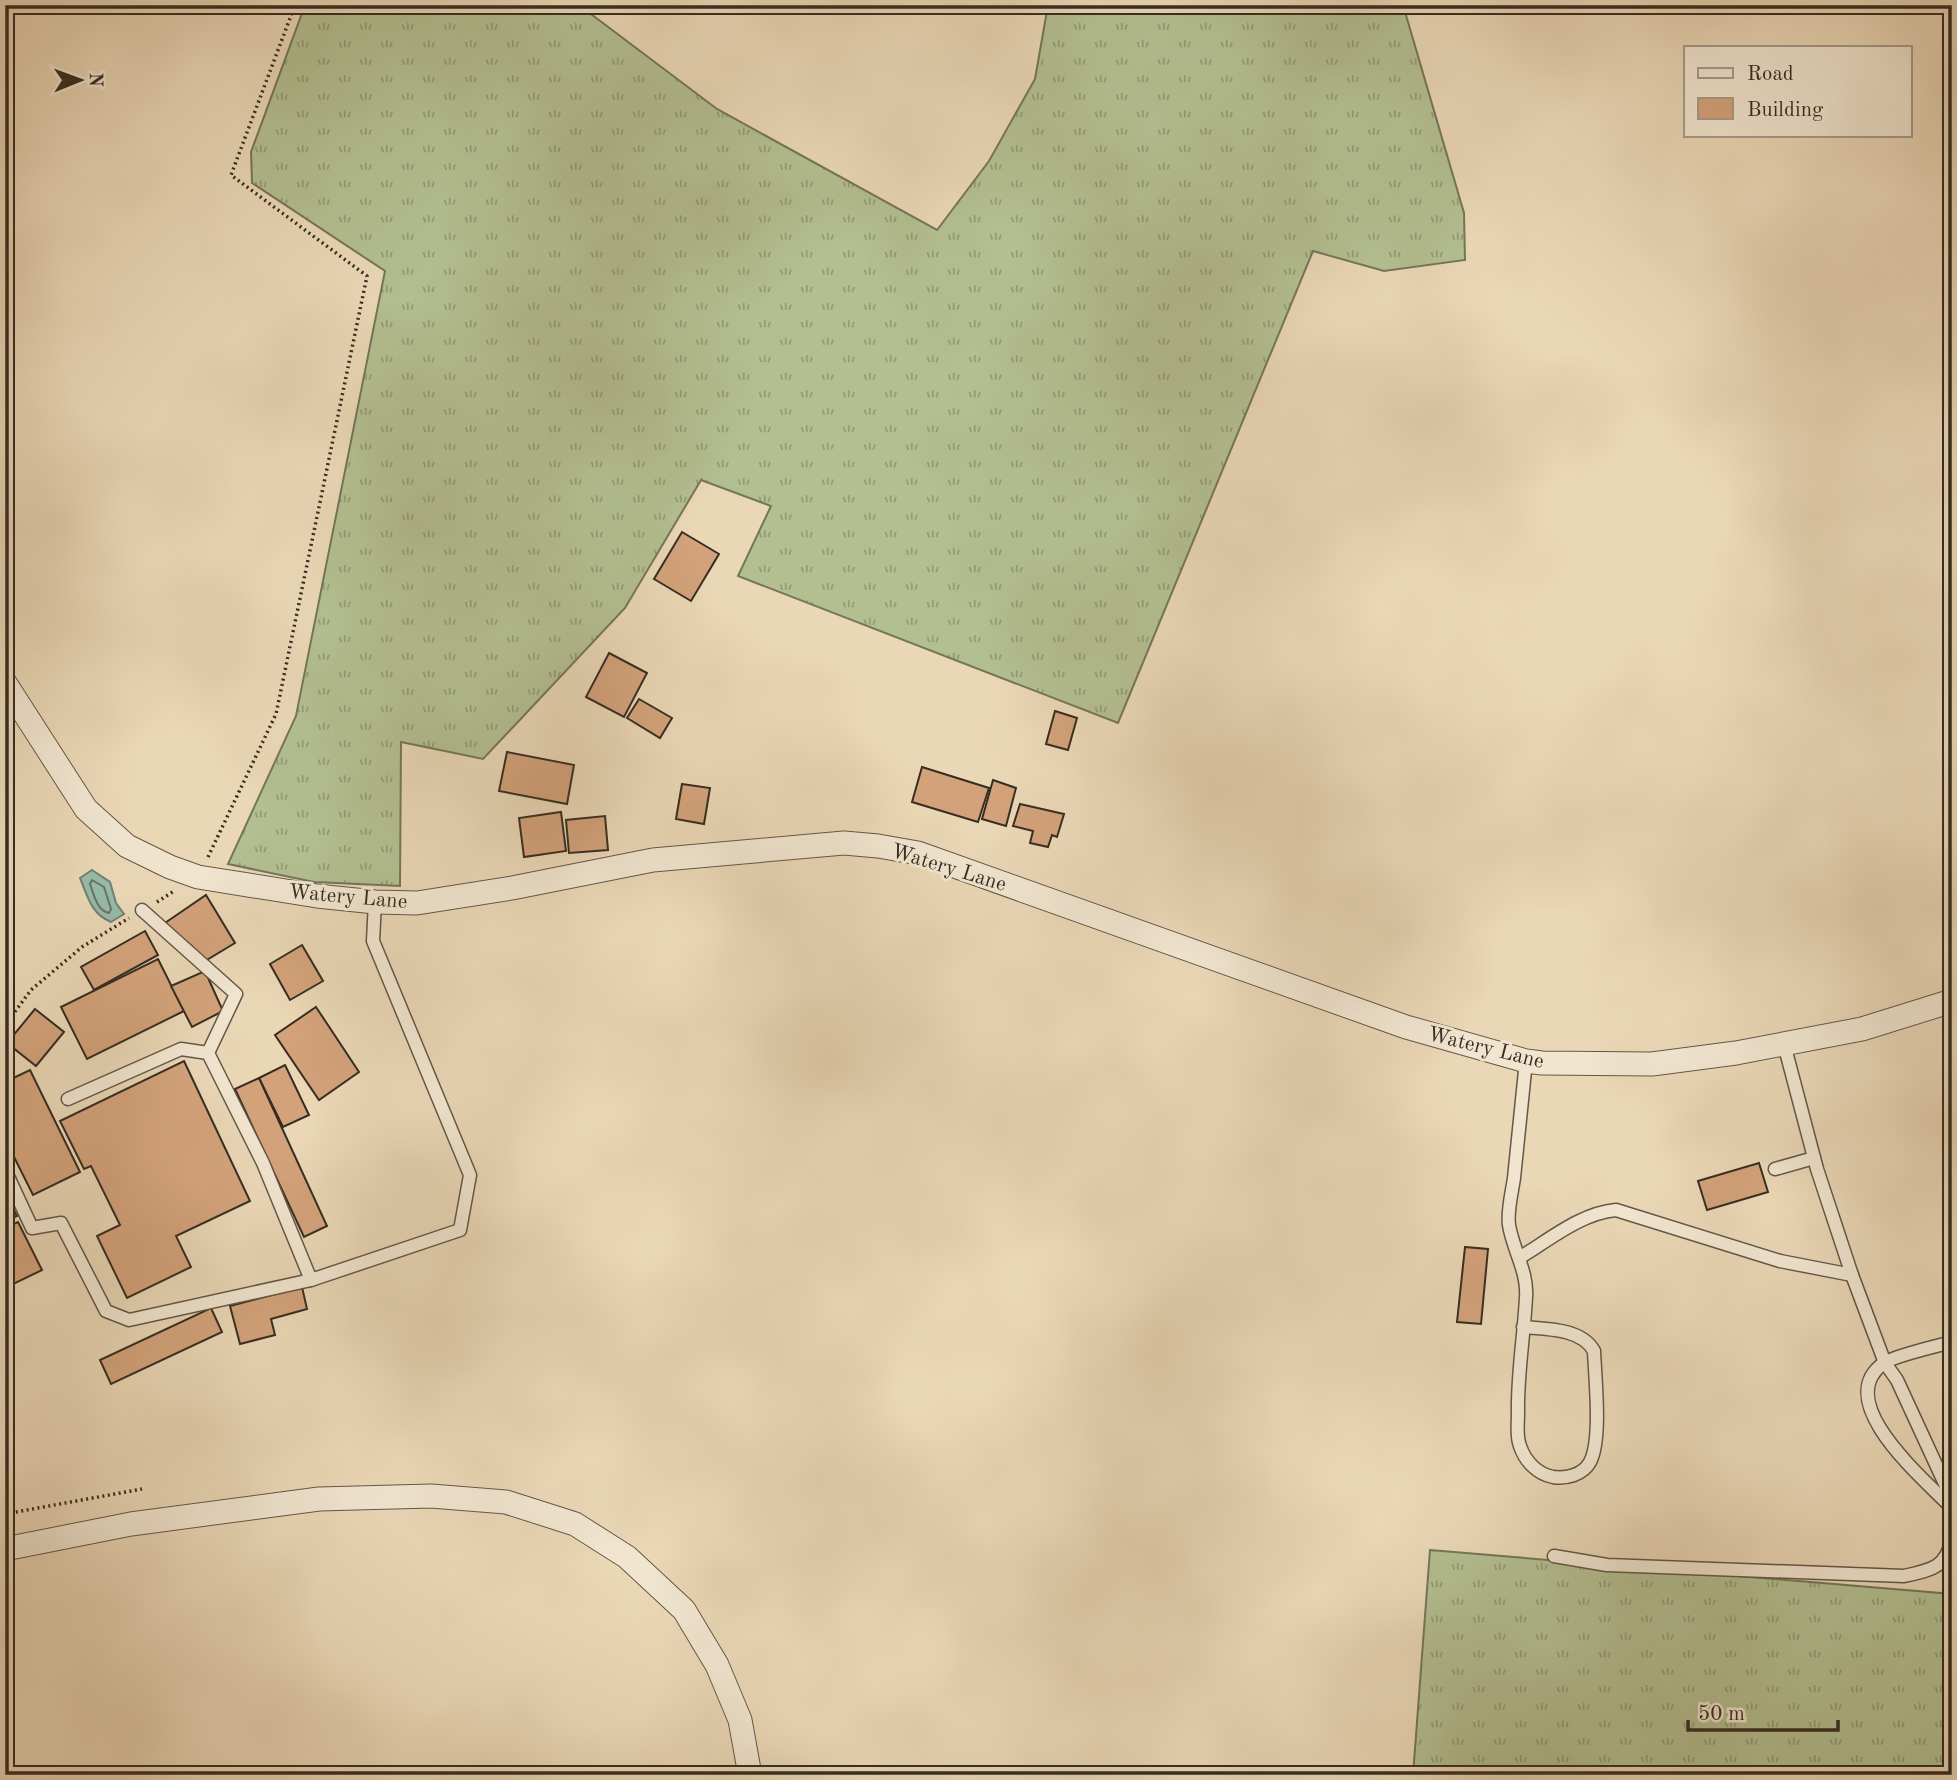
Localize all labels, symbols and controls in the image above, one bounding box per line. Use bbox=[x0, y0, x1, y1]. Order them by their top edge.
north arrow bbox=[46, 46, 116, 116]
legend bbox=[1684, 46, 1912, 136]
text: Road bbox=[1747, 64, 1794, 85]
text: N bbox=[85, 72, 104, 88]
text: Building bbox=[1747, 100, 1824, 121]
street label: Watery Lane bbox=[888, 841, 1009, 896]
street label: Watery Lane bbox=[288, 882, 408, 913]
street label: Watery Lane bbox=[1425, 1024, 1546, 1073]
scale bar bbox=[1688, 1689, 1838, 1733]
text: 50 m bbox=[1698, 1704, 1745, 1725]

